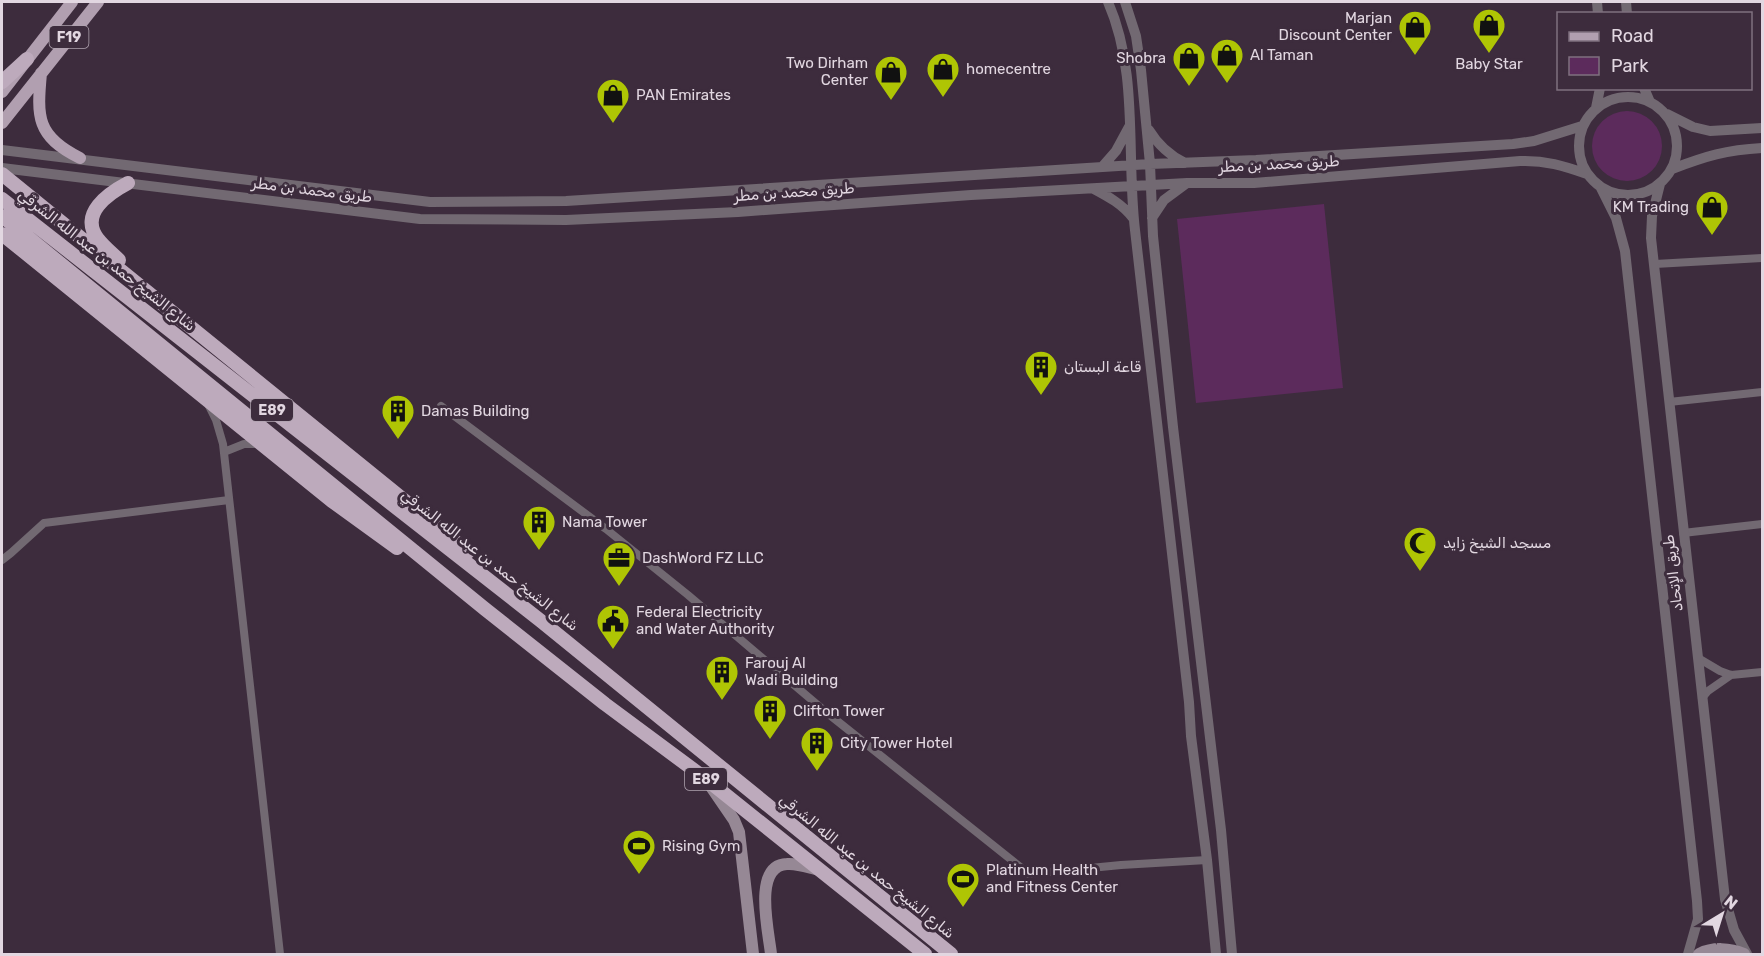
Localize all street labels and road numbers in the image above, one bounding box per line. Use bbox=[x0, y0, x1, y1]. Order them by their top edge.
road number: F19 bbox=[50, 26, 88, 48]
street label: طريق محمد بن مطر bbox=[1217, 152, 1340, 176]
street label: طريق محمد بن مطر bbox=[250, 174, 373, 206]
street label: طريق محمد بن مطر bbox=[732, 179, 855, 205]
street label: شارع الشيخ حمد بن عبد الله الشرقي bbox=[13, 185, 199, 337]
road number: E89 bbox=[251, 399, 293, 421]
street label: شارع الشيخ حمد بن عبد الله الشرقي bbox=[396, 485, 582, 637]
street label: طريق اﻹتحاد bbox=[1659, 533, 1688, 612]
road number: E89 bbox=[685, 768, 727, 790]
street label: شارع الشيخ حمد بن عبد الله الشرقي bbox=[774, 790, 958, 945]

